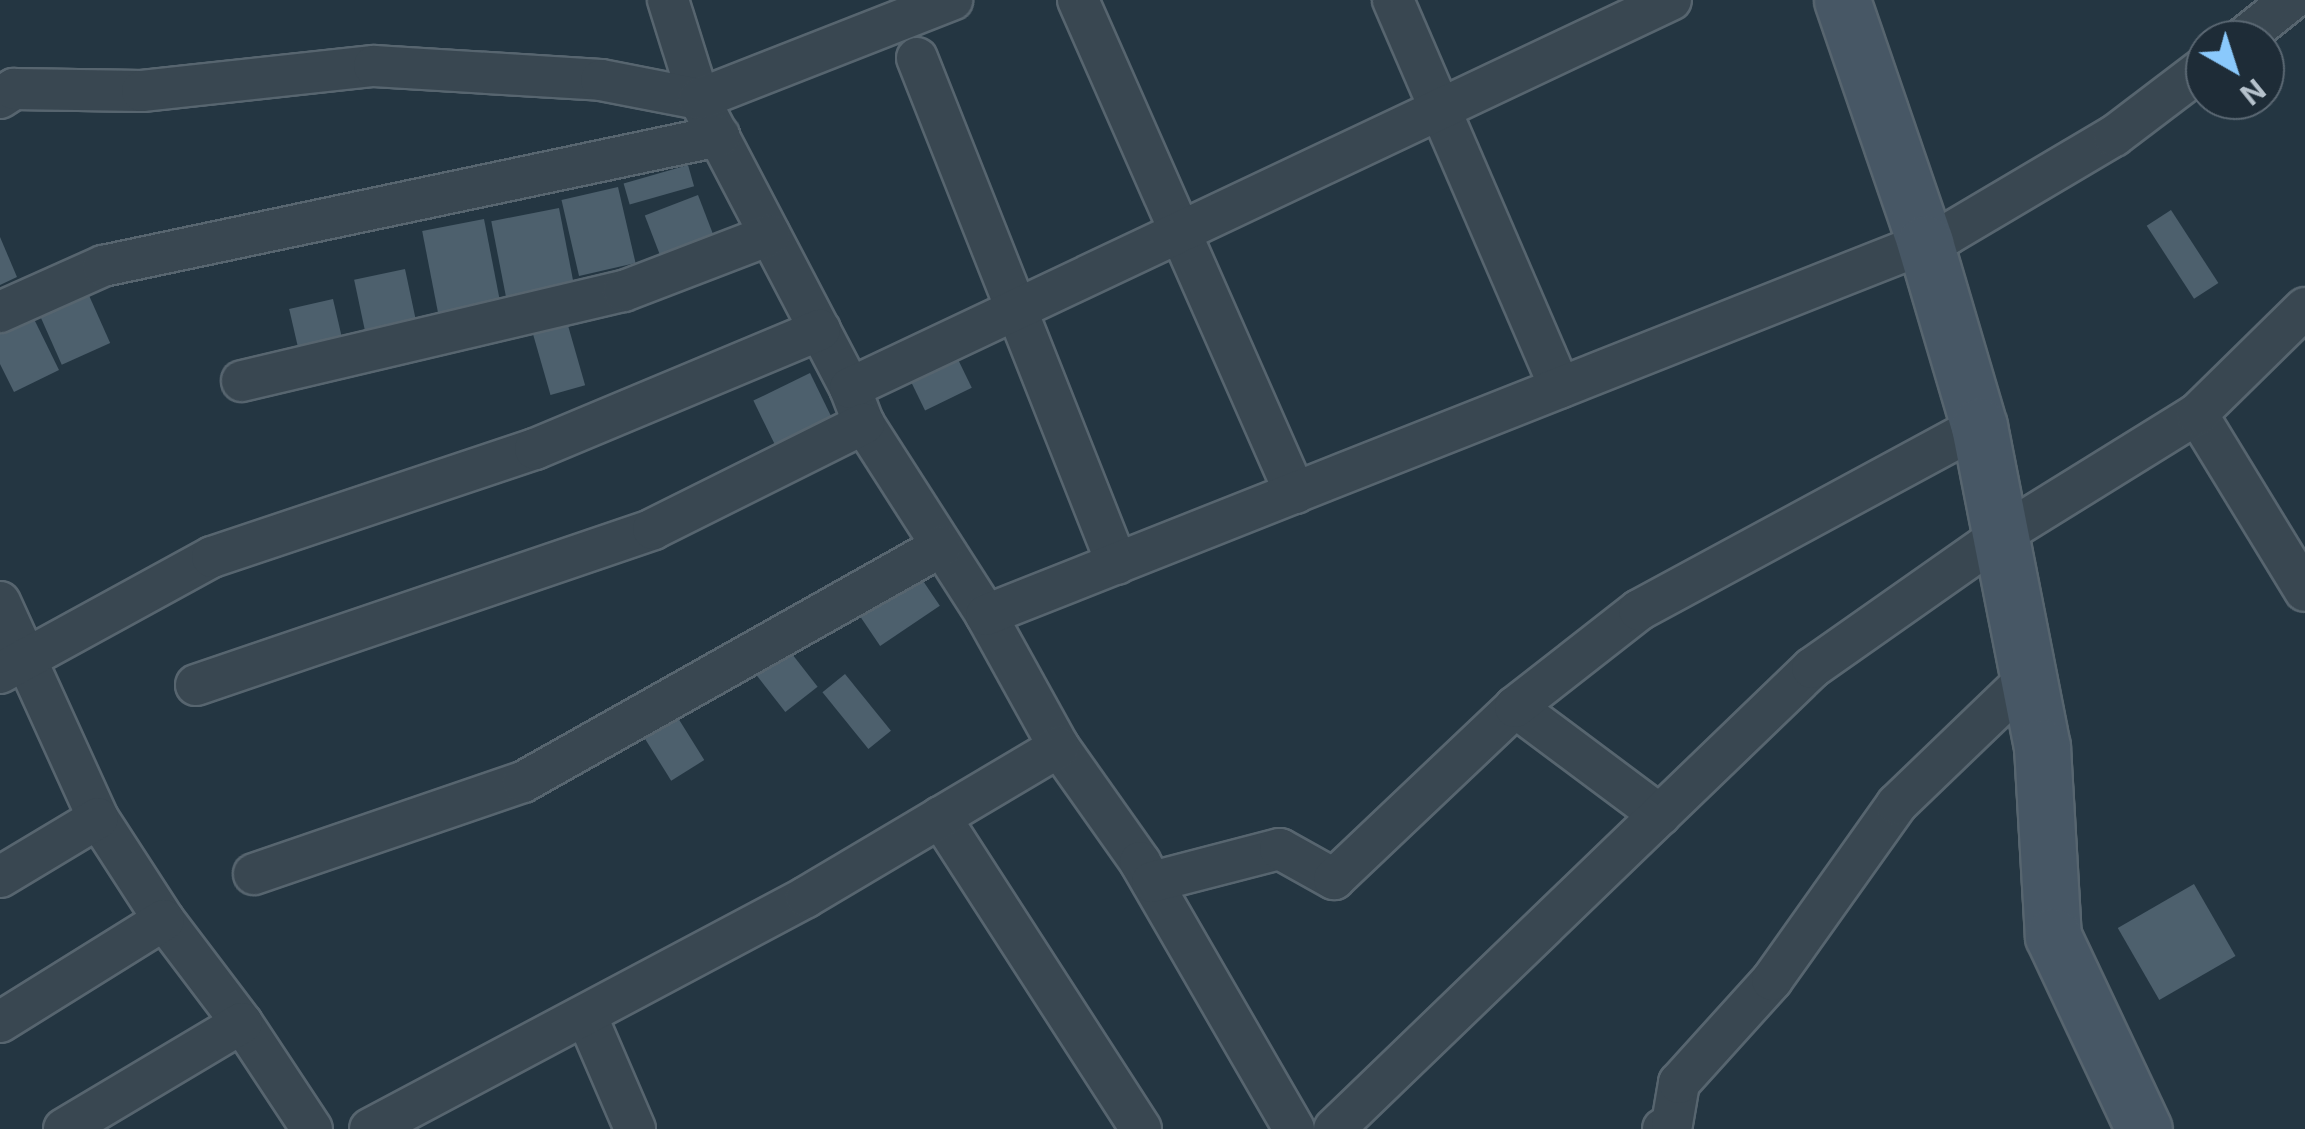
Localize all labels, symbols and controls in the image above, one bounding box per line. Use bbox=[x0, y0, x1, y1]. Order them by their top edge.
north arrow bbox=[2185, 20, 2285, 120]
text: N bbox=[2234, 72, 2272, 112]

